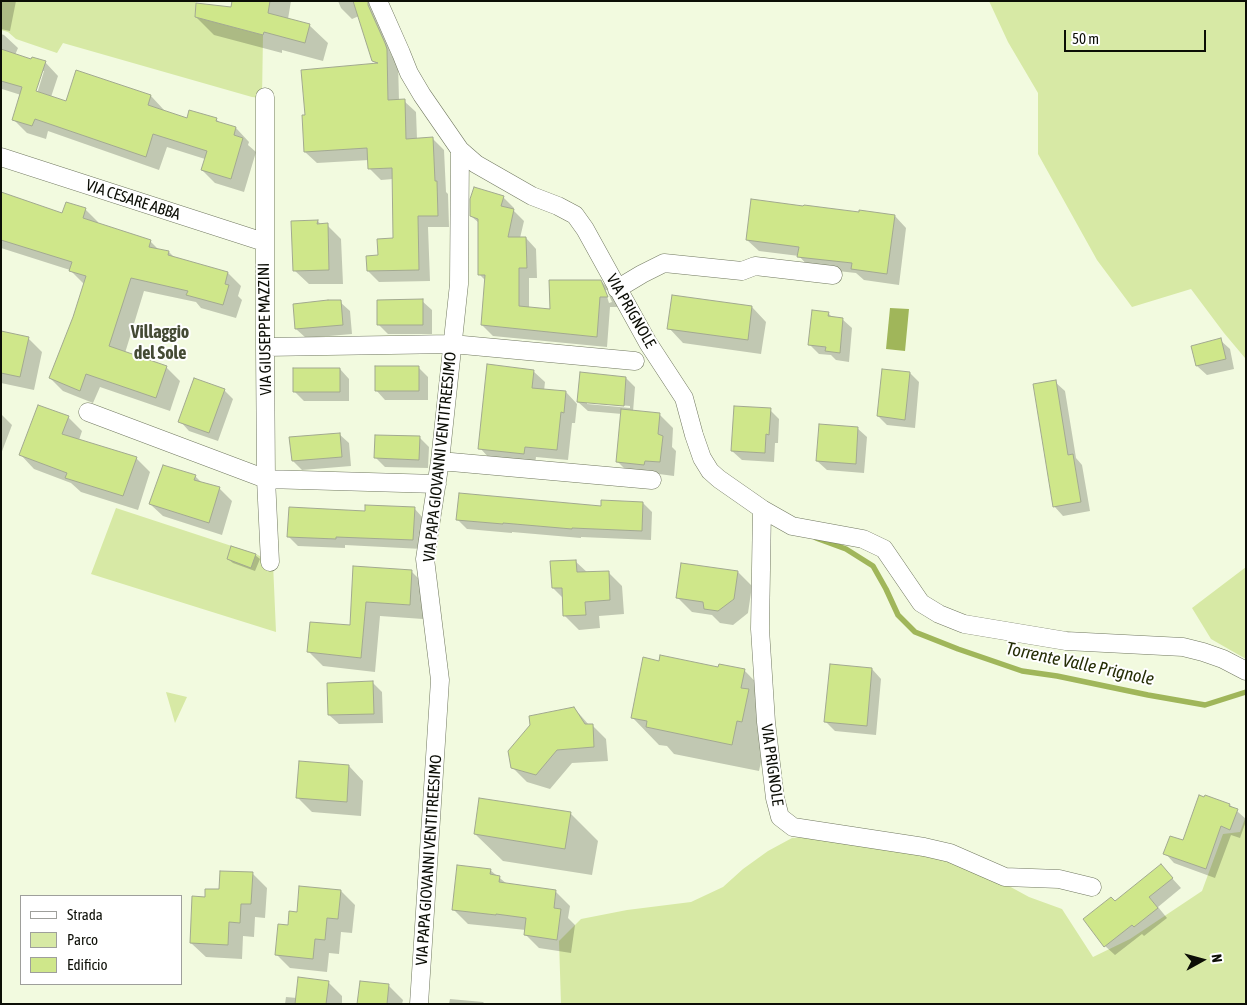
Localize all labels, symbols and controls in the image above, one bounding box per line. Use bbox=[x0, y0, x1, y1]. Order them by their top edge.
scale bar bbox=[1067, 20, 1210, 52]
text: 50 m bbox=[1072, 30, 1099, 47]
street label: VIA CESARE ABBA bbox=[83, 176, 183, 224]
street label: VIA GIUSEPPE MAZZINI bbox=[254, 262, 276, 396]
street label: VIA PRIGNOLE bbox=[602, 271, 660, 351]
district label: Villaggio del Sole bbox=[131, 321, 189, 364]
street label: VIA PAPA GIOVANNI VENTITREESIMO bbox=[419, 351, 461, 563]
water label: Torrente Valle Prignole bbox=[1004, 638, 1156, 690]
street label: VIA PRIGNOLE bbox=[757, 723, 787, 807]
street label: VIA PAPA GIOVANNI VENTITREESIMO bbox=[412, 754, 446, 966]
legend bbox=[20, 895, 182, 985]
text: Strada bbox=[67, 906, 103, 923]
text: Parco bbox=[67, 931, 98, 948]
north arrow bbox=[1177, 935, 1227, 985]
text: N bbox=[1208, 953, 1225, 963]
text: Edificio bbox=[67, 956, 108, 973]

